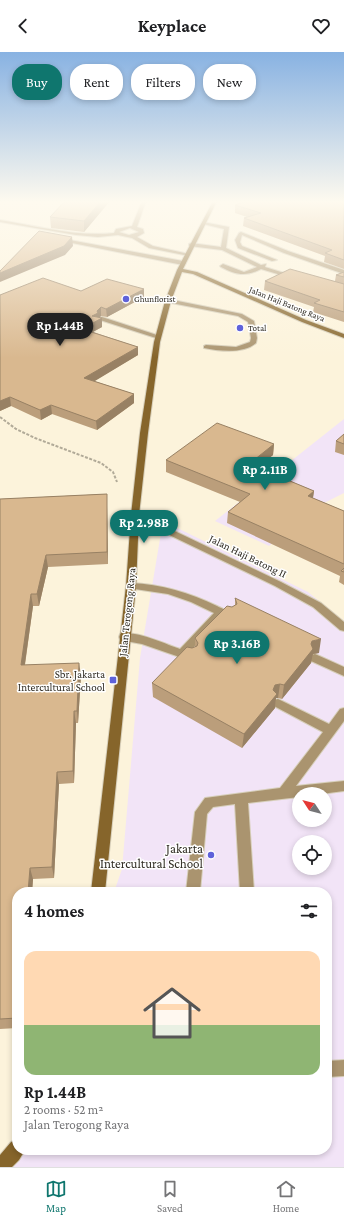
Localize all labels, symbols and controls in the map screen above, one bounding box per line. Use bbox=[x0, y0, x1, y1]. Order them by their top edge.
icon: back bbox=[12, 15, 34, 37]
icon: heart bbox=[310, 15, 332, 37]
text: Keyplace bbox=[138, 16, 206, 36]
chip: Buy bbox=[12, 64, 62, 100]
chip: Rent bbox=[70, 64, 123, 100]
chip: Filters bbox=[131, 64, 195, 100]
chip: New bbox=[203, 64, 256, 100]
street label: Jalan Haji Batong Raya bbox=[246, 284, 326, 325]
marker: Ghunflorist bbox=[121, 294, 131, 304]
place label: Ghunflorist bbox=[134, 294, 177, 304]
pin: Rp 1.44B bbox=[19, 313, 101, 347]
text: Rp 1.44B bbox=[36, 318, 84, 333]
marker: Total bbox=[235, 323, 245, 333]
place label: Total bbox=[248, 323, 267, 333]
pin: Rp 2.11B bbox=[224, 457, 306, 491]
text: Rp 2.11B bbox=[242, 462, 288, 477]
pin: Rp 2.98B bbox=[103, 510, 185, 544]
text: Rp 2.98B bbox=[119, 515, 169, 530]
street label: Jalan Haji Batong II bbox=[206, 532, 289, 581]
street label: Jalan Terogong Raya bbox=[116, 567, 139, 658]
pin: Rp 3.16B bbox=[196, 631, 278, 665]
text: Rp 3.16B bbox=[213, 636, 261, 651]
place label: Sbr. Jakarta Intercultural School bbox=[18, 668, 105, 693]
marker: Sbr. Jakarta Intercultural School bbox=[108, 675, 118, 685]
north arrow bbox=[292, 787, 332, 827]
map controls bbox=[292, 787, 332, 875]
button: locate bbox=[292, 835, 332, 875]
place label: Jakarta Intercultural School bbox=[100, 841, 204, 871]
marker: Jakarta Intercultural School bbox=[206, 850, 216, 860]
icon: filters bbox=[298, 900, 320, 922]
text: 4 homes bbox=[24, 902, 84, 921]
icon: home bbox=[136, 977, 208, 1049]
text: Rp 1.44B bbox=[24, 1083, 86, 1102]
text: 2 rooms · 52 m² bbox=[24, 1102, 103, 1117]
text: Jalan Terogong Raya bbox=[24, 1117, 129, 1132]
tab: Map bbox=[45, 1178, 67, 1214]
tab: Saved bbox=[157, 1178, 183, 1214]
tab: Home bbox=[273, 1178, 299, 1214]

